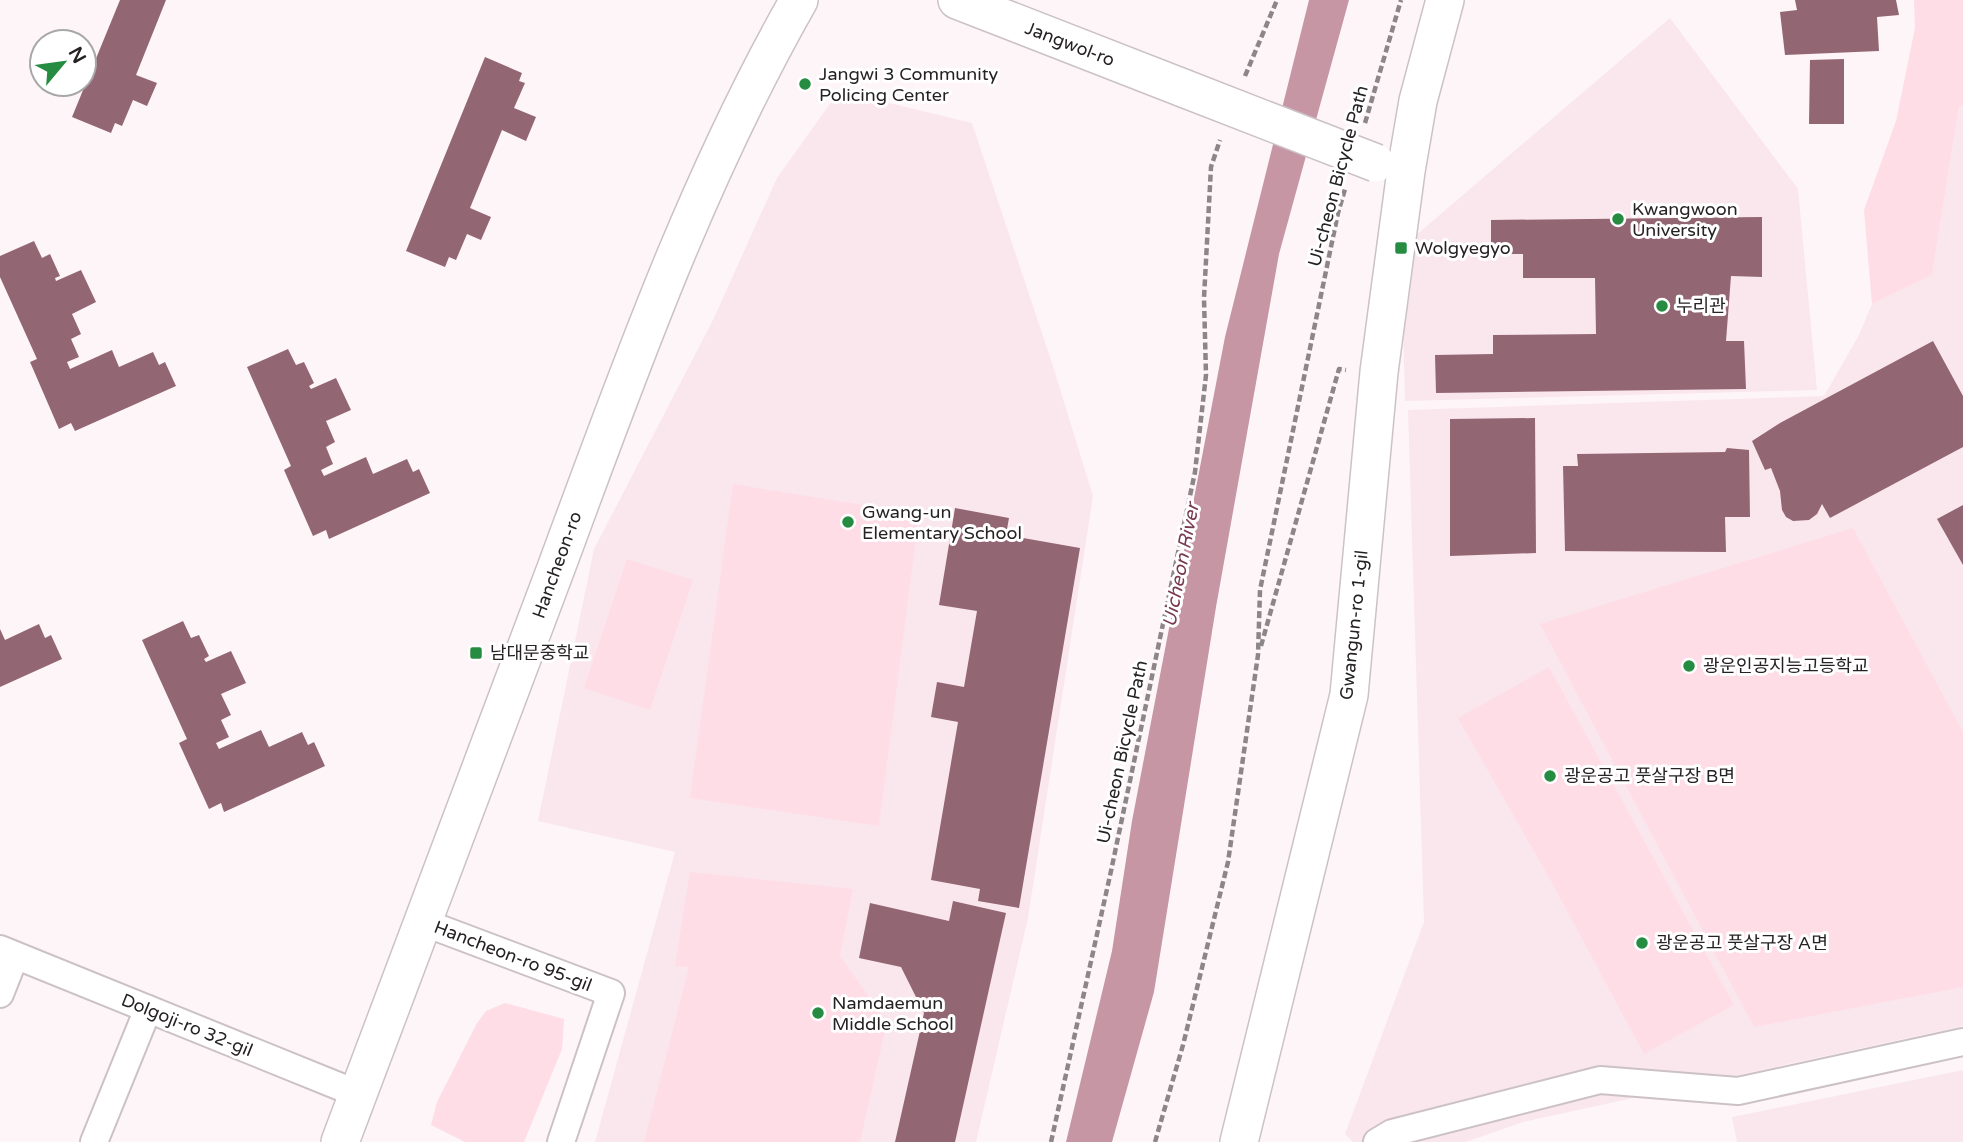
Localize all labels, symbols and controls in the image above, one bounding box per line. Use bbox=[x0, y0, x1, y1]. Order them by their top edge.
street label: Jangwol-ro bbox=[1022, 17, 1118, 71]
north arrow bbox=[28, 28, 98, 98]
text: N bbox=[64, 43, 90, 67]
place label: Jangwi 3 Community Policing Center bbox=[819, 63, 999, 106]
marker: Jangwi 3 Community Policing Center bbox=[797, 76, 813, 92]
street label: Ui-cheon Bicycle Path bbox=[1303, 83, 1373, 269]
place label: Kwangwoon University bbox=[1632, 198, 1738, 241]
marker: Kwangwoon University bbox=[1610, 211, 1626, 227]
place label: Wolgyegyo bbox=[1415, 237, 1511, 259]
marker: Wolgyegyo bbox=[1393, 240, 1409, 256]
place label: 누리관 bbox=[1676, 295, 1726, 317]
marker: 누리관 bbox=[1654, 298, 1670, 314]
water label: Uicheon River bbox=[1158, 499, 1204, 629]
place label: Gwang-un Elementary School bbox=[862, 501, 1022, 544]
street label: Hancheon-ro bbox=[527, 508, 587, 621]
marker: Gwang-un Elementary School bbox=[840, 514, 856, 530]
street label: Gwangun-ro 1-gil bbox=[1335, 549, 1373, 701]
place label: 남대문중학교 bbox=[490, 642, 589, 664]
marker: 남대문중학교 bbox=[468, 645, 484, 661]
place label: 광운인공지능고등학교 bbox=[1703, 655, 1869, 677]
street label: Ui-cheon Bicycle Path bbox=[1092, 658, 1152, 846]
marker: 광운인공지능고등학교 bbox=[1681, 658, 1697, 674]
place label: 광운공고 풋살구장 B면 bbox=[1564, 765, 1735, 787]
marker: 광운공고 풋살구장 B면 bbox=[1542, 768, 1558, 784]
street label: Hancheon-ro 95-gil bbox=[431, 916, 595, 996]
place label: 광운공고 풋살구장 A면 bbox=[1656, 932, 1828, 954]
marker: 광운공고 풋살구장 A면 bbox=[1634, 935, 1650, 951]
street label: Dolgoji-ro 32-gil bbox=[118, 989, 256, 1061]
place label: Namdaemun Middle School bbox=[832, 992, 954, 1035]
marker: Namdaemun Middle School bbox=[810, 1005, 826, 1021]

